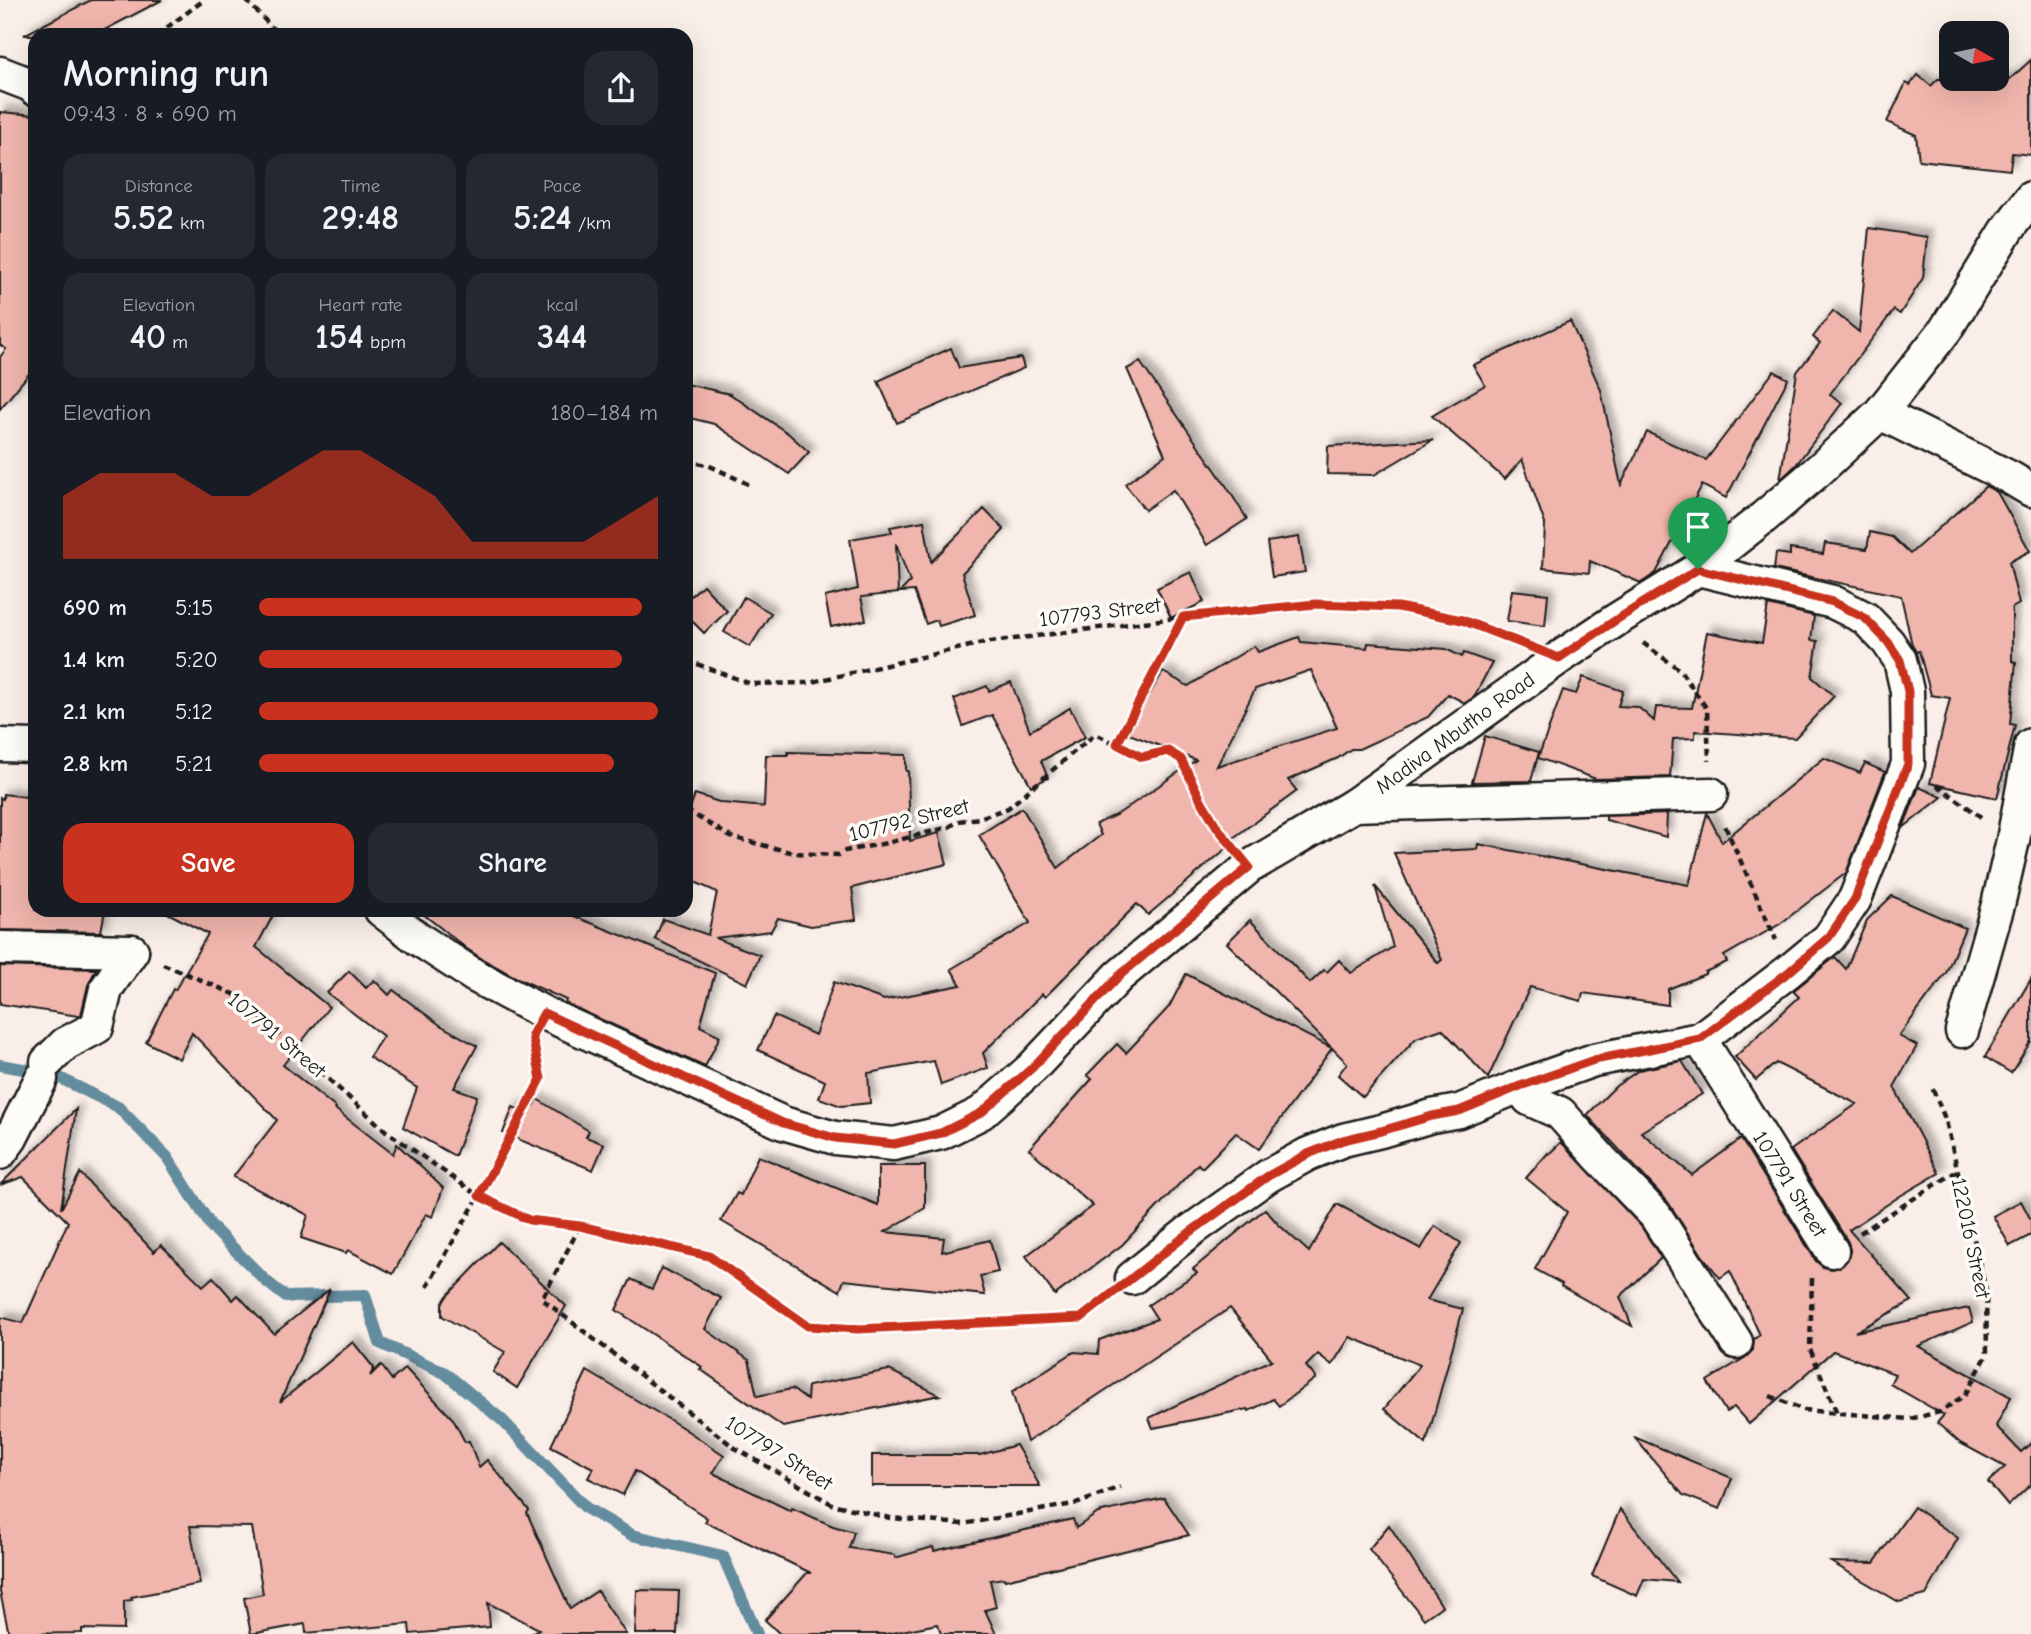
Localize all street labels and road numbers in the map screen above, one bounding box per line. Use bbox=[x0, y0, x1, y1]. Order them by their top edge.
street label: 107793 Street bbox=[1038, 593, 1163, 631]
street label: Madiva Mbutho Road bbox=[1371, 667, 1539, 799]
street label: 107792 Street bbox=[847, 793, 972, 846]
street label: 107791 Street bbox=[223, 987, 331, 1083]
street label: 107791 Street bbox=[1748, 1127, 1832, 1242]
street label: 122016 Street bbox=[1947, 1176, 1996, 1301]
street label: 107797 Street bbox=[721, 1411, 838, 1496]

